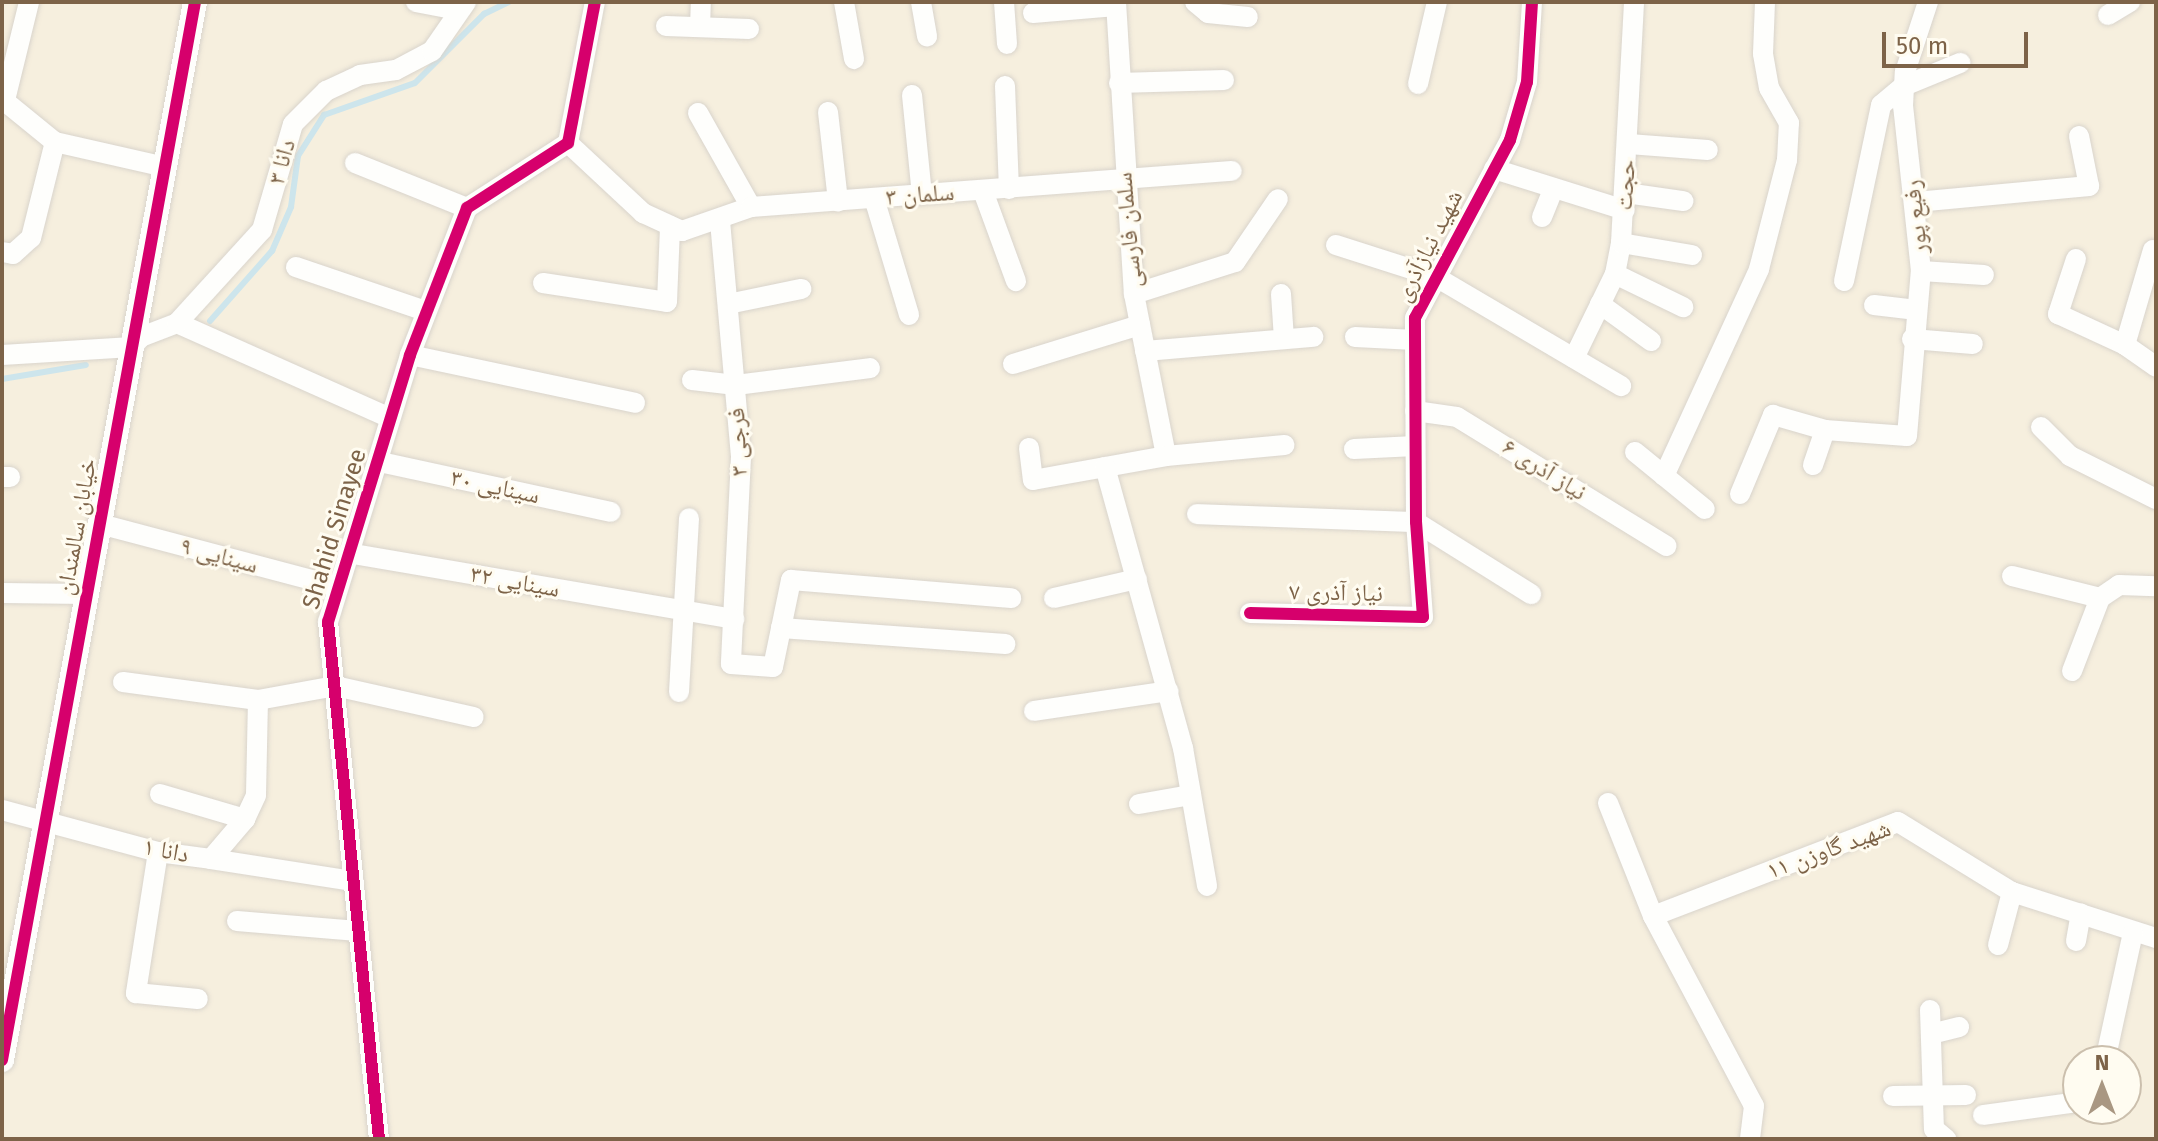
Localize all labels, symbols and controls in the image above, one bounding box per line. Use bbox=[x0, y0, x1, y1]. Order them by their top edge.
scale bar bbox=[1886, 16, 2032, 66]
text: 50 m bbox=[1896, 32, 1948, 60]
street label: دانا ۳ bbox=[262, 136, 302, 188]
street label: حجت bbox=[1610, 159, 1642, 211]
street label: سلمان فارسی bbox=[1110, 171, 1148, 289]
street label: سلمان ۳ bbox=[885, 178, 955, 212]
street label: رفیع پور bbox=[1898, 178, 1934, 256]
street label: شهید نیازآذری bbox=[1389, 185, 1469, 307]
street label: فرجی ۳ bbox=[722, 407, 754, 477]
street label: نیاز آذری ۶ bbox=[1497, 433, 1591, 507]
street label: Shahid Sinayee bbox=[297, 445, 373, 613]
street label: خیابان سالمندان bbox=[51, 457, 103, 597]
street label: سینایی ۳۰ bbox=[448, 464, 542, 510]
street label: سینایی ۹ bbox=[177, 532, 261, 580]
street label: سینایی ۳۲ bbox=[468, 560, 562, 604]
street label: نیاز آذری ۷ bbox=[1289, 578, 1383, 608]
street label: شهید گاوزن ۱۱ bbox=[1763, 814, 1895, 886]
street label: دانا ۱ bbox=[141, 833, 191, 869]
north arrow bbox=[2062, 1045, 2142, 1125]
text: N bbox=[2095, 1049, 2109, 1076]

